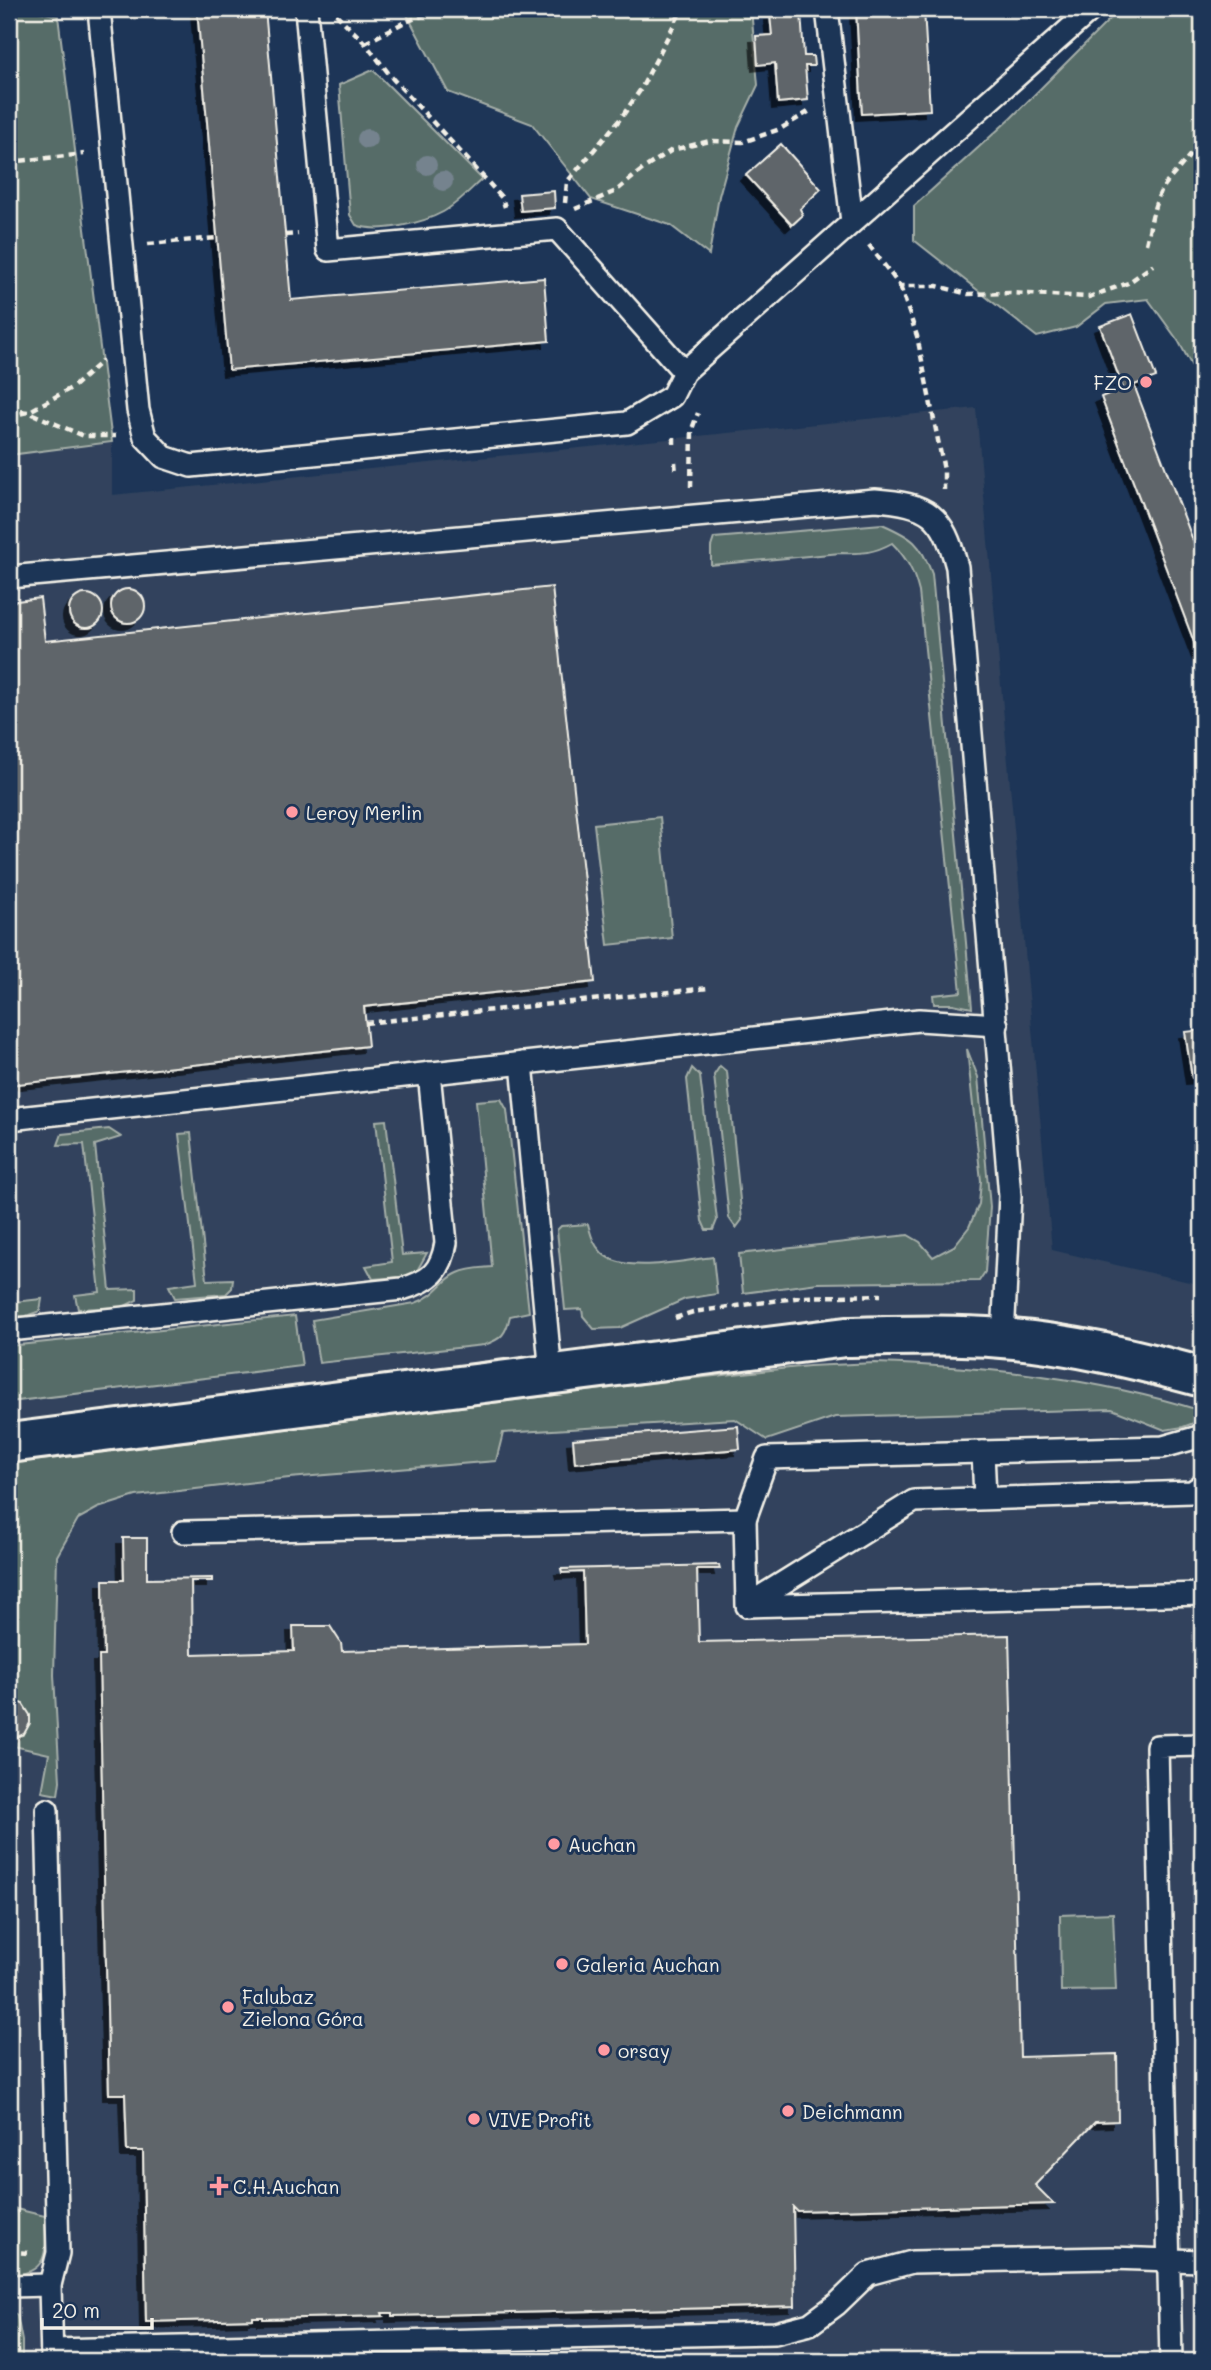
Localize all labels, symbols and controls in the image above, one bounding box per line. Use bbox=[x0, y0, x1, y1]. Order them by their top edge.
place label: FZO bbox=[1094, 370, 1132, 395]
marker: FZO bbox=[1138, 374, 1154, 390]
place label: Leroy Merlin bbox=[306, 800, 422, 825]
marker: Leroy Merlin bbox=[284, 804, 300, 820]
place label: Auchan bbox=[568, 1832, 636, 1857]
marker: Auchan bbox=[546, 1836, 562, 1852]
place label: Galeria Auchan bbox=[576, 1952, 720, 1977]
marker: Galeria Auchan bbox=[554, 1956, 570, 1972]
place label: Falubaz Zielona Góra bbox=[242, 1984, 364, 2031]
marker: Falubaz Zielona Góra bbox=[220, 1999, 236, 2015]
place label: orsay bbox=[618, 2038, 670, 2063]
marker: orsay bbox=[596, 2042, 612, 2058]
place label: Deichmann bbox=[802, 2099, 903, 2124]
marker: Deichmann bbox=[780, 2103, 796, 2119]
place label: VIVE Profit bbox=[488, 2107, 592, 2132]
marker: VIVE Profit bbox=[466, 2111, 482, 2127]
place label: C.H.Auchan bbox=[233, 2174, 339, 2199]
marker: C.H.Auchan bbox=[211, 2178, 227, 2194]
scale bar bbox=[42, 2286, 152, 2330]
text: 20 m bbox=[52, 2296, 100, 2323]

